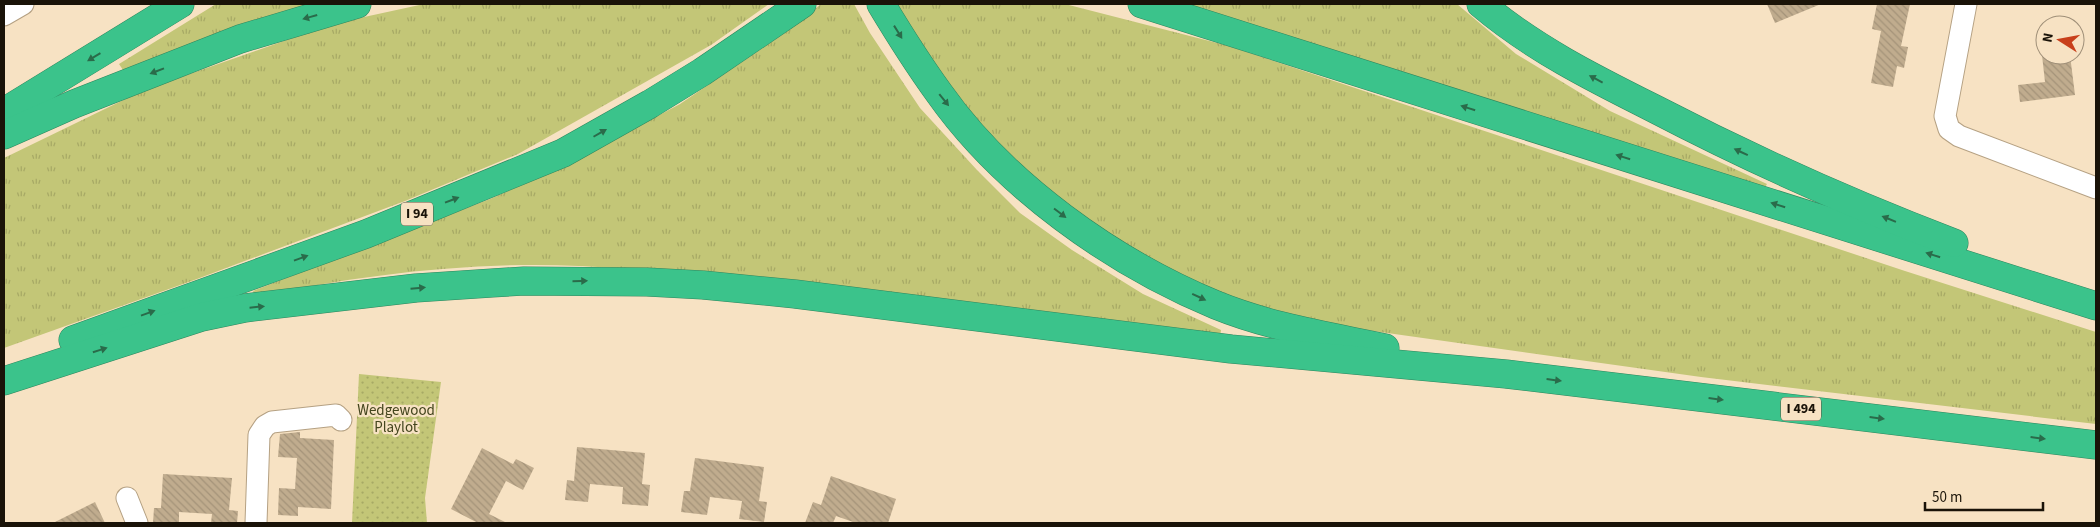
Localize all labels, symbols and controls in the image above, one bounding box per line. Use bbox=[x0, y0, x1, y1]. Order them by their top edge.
one-way arrow bbox=[302, 14, 317, 22]
north arrow bbox=[2035, 15, 2085, 65]
one-way arrow bbox=[894, 25, 903, 39]
text: N bbox=[2038, 31, 2059, 44]
one-way arrow bbox=[88, 52, 101, 61]
one-way arrow bbox=[149, 67, 164, 75]
one-way arrow bbox=[1589, 74, 1603, 83]
one-way arrow bbox=[939, 93, 950, 106]
one-way arrow bbox=[1460, 104, 1475, 111]
one-way arrow bbox=[593, 128, 607, 137]
one-way arrow bbox=[1733, 148, 1748, 157]
one-way arrow bbox=[1615, 153, 1630, 160]
one-way arrow bbox=[445, 196, 460, 204]
one-way arrow bbox=[1770, 201, 1785, 209]
road number: I 94 bbox=[401, 202, 433, 225]
one-way arrow bbox=[1053, 208, 1066, 219]
one-way arrow bbox=[1882, 214, 1896, 222]
one-way arrow bbox=[1925, 250, 1940, 258]
one-way arrow bbox=[293, 254, 308, 261]
one-way arrow bbox=[573, 277, 589, 285]
one-way arrow bbox=[410, 284, 426, 292]
one-way arrow bbox=[1192, 293, 1206, 301]
one-way arrow bbox=[249, 303, 265, 311]
one-way arrow bbox=[140, 309, 155, 316]
one-way arrow bbox=[93, 346, 108, 353]
one-way arrow bbox=[1547, 376, 1563, 384]
one-way arrow bbox=[1708, 395, 1724, 403]
road number: I 494 bbox=[1781, 398, 1821, 420]
park label: Wedgewood Playlot bbox=[357, 400, 435, 438]
one-way arrow bbox=[1869, 414, 1885, 422]
one-way arrow bbox=[2031, 434, 2047, 442]
scale bar bbox=[1925, 480, 2042, 512]
text: 50 m bbox=[1932, 487, 1962, 508]

